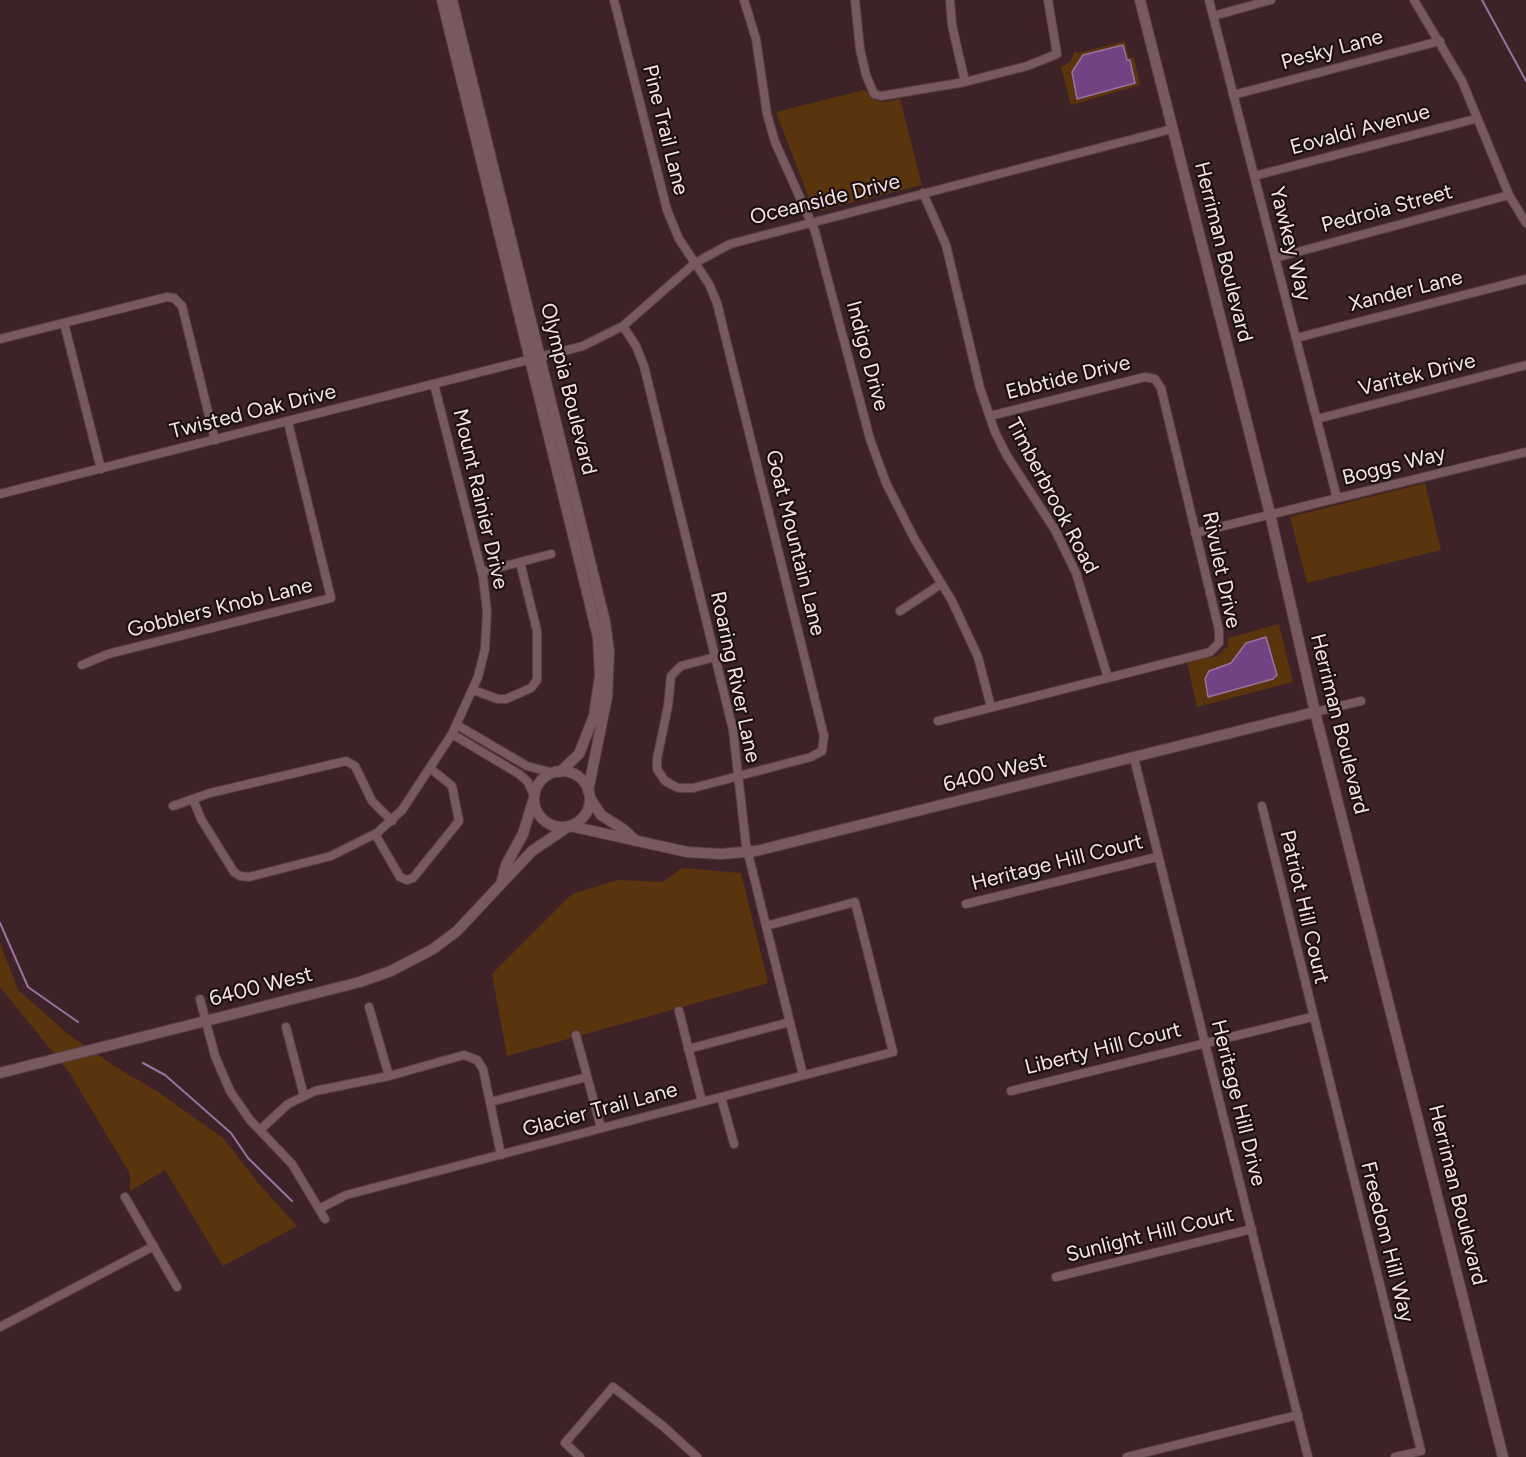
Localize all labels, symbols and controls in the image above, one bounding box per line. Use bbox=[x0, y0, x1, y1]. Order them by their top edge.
street label: Pesky Lane bbox=[1278, 24, 1386, 76]
street label: Pine Trail Lane bbox=[637, 62, 693, 198]
street label: Eovaldi Avenue bbox=[1287, 99, 1433, 161]
street label: Herriman Boulevard bbox=[1188, 159, 1258, 345]
street label: Oceanside Drive bbox=[747, 169, 903, 231]
street label: Pedroia Street bbox=[1319, 179, 1455, 239]
street label: Yawkey Way bbox=[1264, 184, 1316, 304]
street label: Xander Lane bbox=[1347, 265, 1465, 317]
street label: Indigo Drive bbox=[840, 298, 894, 414]
street label: Olympia Boulevard bbox=[534, 300, 602, 478]
street label: Varitek Drive bbox=[1356, 348, 1478, 402]
street label: Ebbtide Drive bbox=[1003, 350, 1133, 406]
street label: Twisted Oak Drive bbox=[167, 379, 339, 445]
street label: Mount Rainier Drive bbox=[447, 406, 513, 592]
street label: Timberbrook Road bbox=[1000, 414, 1104, 578]
street label: Boggs Way bbox=[1340, 441, 1448, 491]
street label: Goat Mountain Lane bbox=[760, 448, 830, 638]
street label: Rivulet Drive bbox=[1196, 509, 1246, 631]
street label: Gobblers Knob Lane bbox=[125, 573, 315, 643]
street label: Roaring River Lane bbox=[705, 589, 765, 765]
street label: Herriman Boulevard bbox=[1304, 631, 1374, 817]
street label: 6400 West bbox=[941, 748, 1049, 798]
street label: Patriot Hill Court bbox=[1274, 828, 1334, 986]
street label: Heritage Hill Court bbox=[969, 829, 1145, 897]
street label: 6400 West bbox=[207, 962, 315, 1012]
street label: Liberty Hill Court bbox=[1022, 1017, 1184, 1081]
street label: Heritage Hill Drive bbox=[1205, 1017, 1271, 1189]
street label: Glacier Trail Lane bbox=[520, 1077, 680, 1143]
street label: Herriman Boulevard bbox=[1422, 1102, 1492, 1288]
street label: Freedom Hill Way bbox=[1355, 1159, 1419, 1325]
street label: Sunlight Hill Court bbox=[1063, 1202, 1237, 1268]

